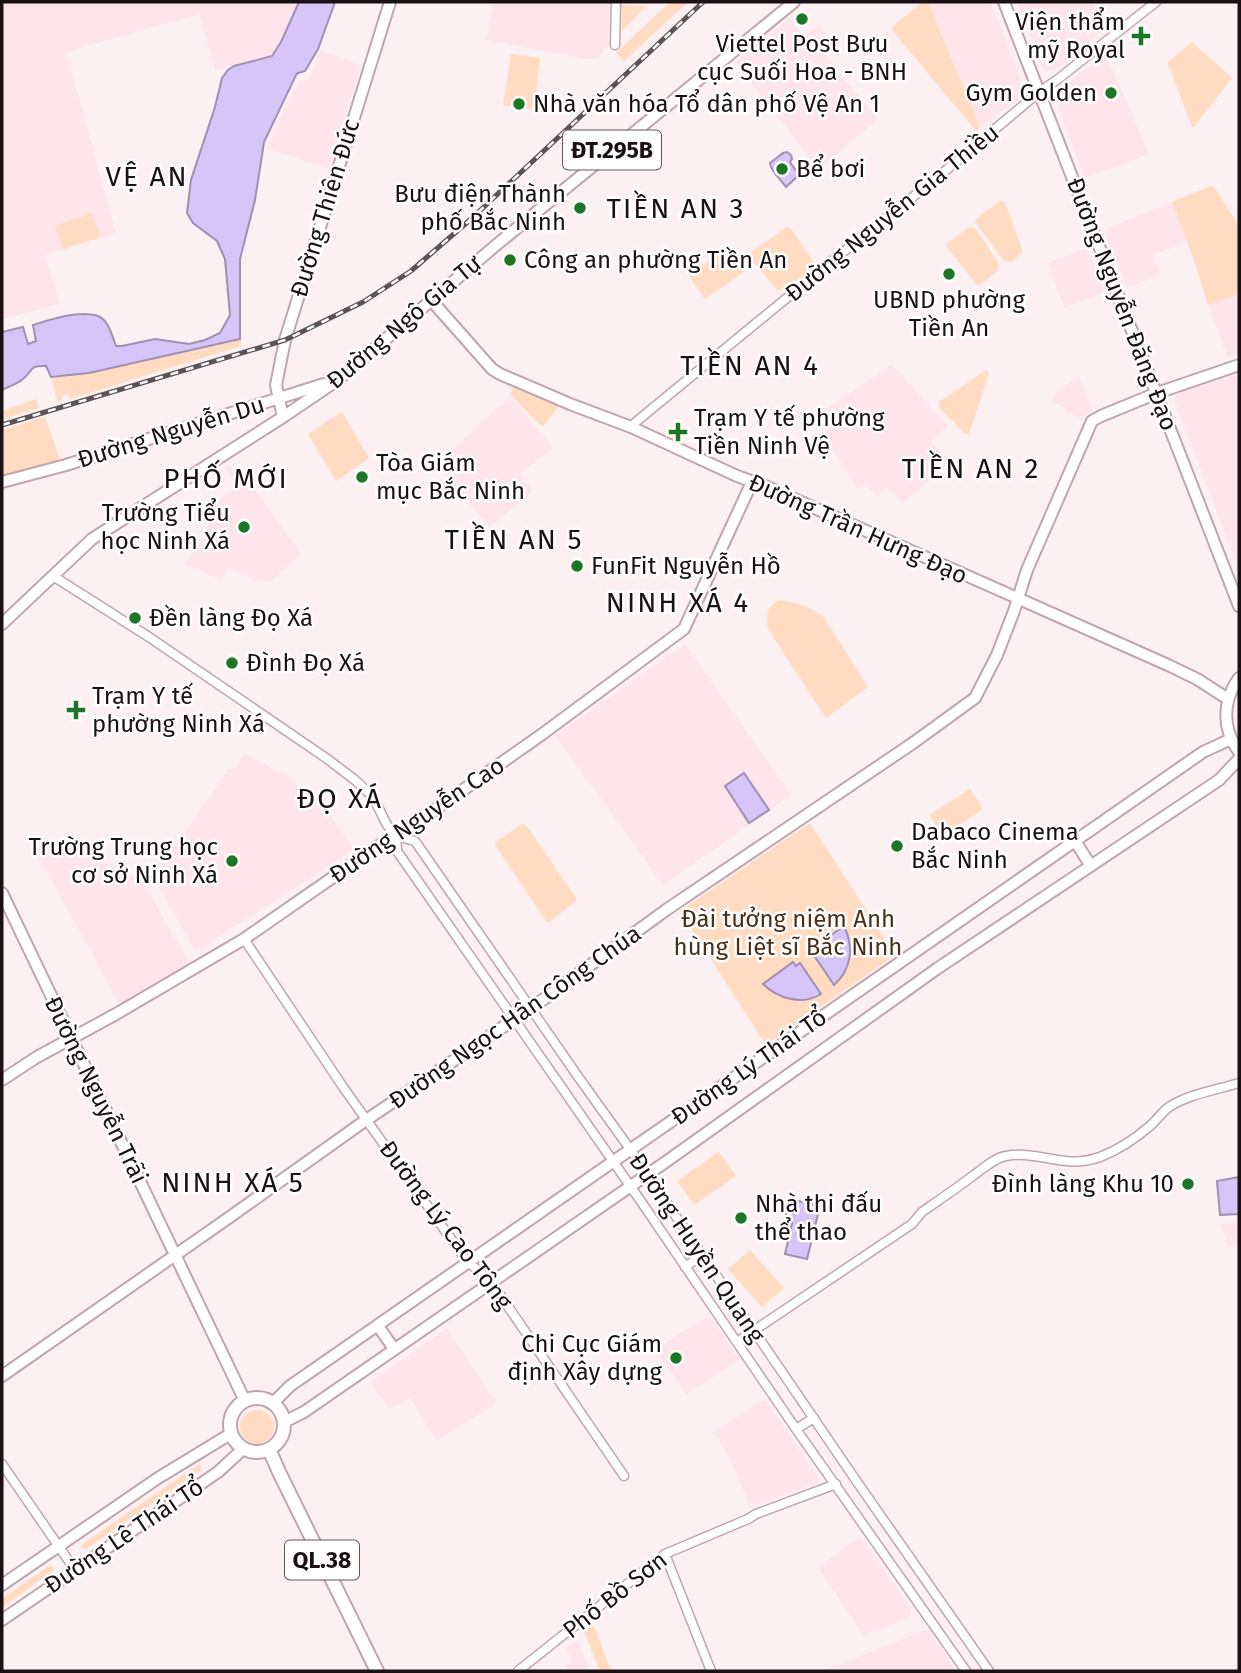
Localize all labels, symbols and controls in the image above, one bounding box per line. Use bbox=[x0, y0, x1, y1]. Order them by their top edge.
place label: Viện thẩm mỹ Royal bbox=[1015, 7, 1125, 64]
marker: Viettel Post Bưu cục Suối Hoa - BNH bbox=[794, 11, 810, 27]
marker: Viện thẩm mỹ Royal bbox=[1131, 26, 1151, 46]
place label: Viettel Post Bưu cục Suối Hoa - BNH bbox=[697, 30, 907, 86]
place label: Gym Golden bbox=[966, 79, 1097, 107]
marker: Gym Golden bbox=[1103, 85, 1119, 101]
place label: Nhà văn hóa Tổ dân phố Vệ An 1 bbox=[533, 89, 880, 118]
marker: Nhà văn hóa Tổ dân phố Vệ An 1 bbox=[511, 96, 527, 112]
street label: Đường Thiên Đức bbox=[285, 116, 365, 300]
street label: Đường Nguyễn Gia Thiều bbox=[780, 118, 1004, 308]
road number: ĐT.295B bbox=[563, 130, 661, 169]
place label: Bể bơi bbox=[796, 154, 865, 183]
district label: VỆ AN bbox=[105, 160, 189, 193]
marker: Bể bơi bbox=[774, 161, 790, 177]
street label: Đường Nguyễn Đăng Đạo bbox=[1061, 174, 1183, 434]
place label: Bưu điện Thành phố Bắc Ninh bbox=[394, 180, 566, 236]
district label: TIỀN AN 3 bbox=[607, 189, 745, 225]
marker: Bưu điện Thành phố Bắc Ninh bbox=[572, 200, 588, 216]
place label: Công an phường Tiền An bbox=[524, 246, 787, 274]
street label: Đường Ngô Gia Tự bbox=[321, 249, 487, 395]
marker: Công an phường Tiền An bbox=[502, 252, 518, 268]
marker: UBND phường Tiền An bbox=[941, 266, 957, 282]
place label: UBND phường Tiền An bbox=[873, 286, 1025, 342]
district label: TIỀN AN 4 bbox=[680, 346, 820, 382]
street label: Đường Nguyễn Du bbox=[74, 390, 268, 474]
place label: Trạm Y tế phường Tiền Ninh Vệ bbox=[694, 404, 885, 460]
marker: Trạm Y tế phường Tiền Ninh Vệ bbox=[668, 422, 688, 442]
place label: Tòa Giám mục Bắc Ninh bbox=[376, 449, 525, 505]
district label: TIỀN AN 2 bbox=[902, 449, 1040, 485]
district label: PHỐ MỚI bbox=[163, 459, 289, 495]
street label: Đường Trần Hưng Đạo bbox=[744, 468, 972, 590]
marker: Tòa Giám mục Bắc Ninh bbox=[354, 469, 370, 485]
place label: Trường Tiểu học Ninh Xá bbox=[101, 498, 230, 555]
marker: Trường Tiểu học Ninh Xá bbox=[236, 519, 252, 535]
district label: TIỀN AN 5 bbox=[445, 520, 583, 556]
place label: FunFit Nguyễn Hồ bbox=[591, 552, 781, 580]
marker: FunFit Nguyễn Hồ bbox=[569, 558, 585, 574]
district label: NINH XÁ 4 bbox=[606, 586, 750, 619]
place label: Đền làng Đọ Xá bbox=[149, 604, 313, 632]
marker: Đền làng Đọ Xá bbox=[127, 610, 143, 626]
place label: Đình Đọ Xá bbox=[246, 649, 365, 677]
marker: Đình Đọ Xá bbox=[224, 655, 240, 671]
place label: Trạm Y tế phường Ninh Xá bbox=[92, 682, 265, 738]
marker: Trạm Y tế phường Ninh Xá bbox=[66, 700, 86, 720]
street label: Đường Nguyễn Cao bbox=[324, 751, 510, 889]
district label: ĐỌ XÁ bbox=[297, 782, 383, 815]
place label: Dabaco Cinema Bắc Ninh bbox=[911, 818, 1079, 874]
place label: Trường Trung học cơ sở Ninh Xá bbox=[29, 833, 218, 889]
marker: Dabaco Cinema Bắc Ninh bbox=[889, 838, 905, 854]
marker: Trường Trung học cơ sở Ninh Xá bbox=[224, 853, 240, 869]
park label: Đài tưởng niệm Anh hùng Liệt sĩ Bắc Ninh bbox=[674, 905, 902, 961]
street label: Đường Ngọc Hân Công Chúa bbox=[384, 919, 646, 1115]
street label: Đường Nguyễn Trãi bbox=[39, 992, 153, 1188]
street label: Đường Lý Thái Tổ bbox=[665, 1002, 832, 1131]
street label: Đường Lý Cao Tông bbox=[374, 1135, 519, 1315]
street label: Đường Huyền Quang bbox=[623, 1148, 771, 1348]
district label: NINH XÁ 5 bbox=[161, 1166, 305, 1199]
place label: Đình làng Khu 10 bbox=[992, 1170, 1174, 1198]
marker: Đình làng Khu 10 bbox=[1180, 1176, 1196, 1192]
place label: Nhà thi đấu thể thao bbox=[755, 1190, 882, 1246]
marker: Nhà thi đấu thể thao bbox=[733, 1210, 749, 1226]
place label: Chi Cục Giám định Xây dựng bbox=[507, 1330, 663, 1386]
marker: Chi Cục Giám định Xây dựng bbox=[668, 1350, 684, 1366]
street label: Đường Lê Thái Tổ bbox=[39, 1472, 209, 1599]
road number: QL.38 bbox=[285, 1540, 359, 1580]
street label: Phố Bồ Sơn bbox=[557, 1546, 673, 1644]

